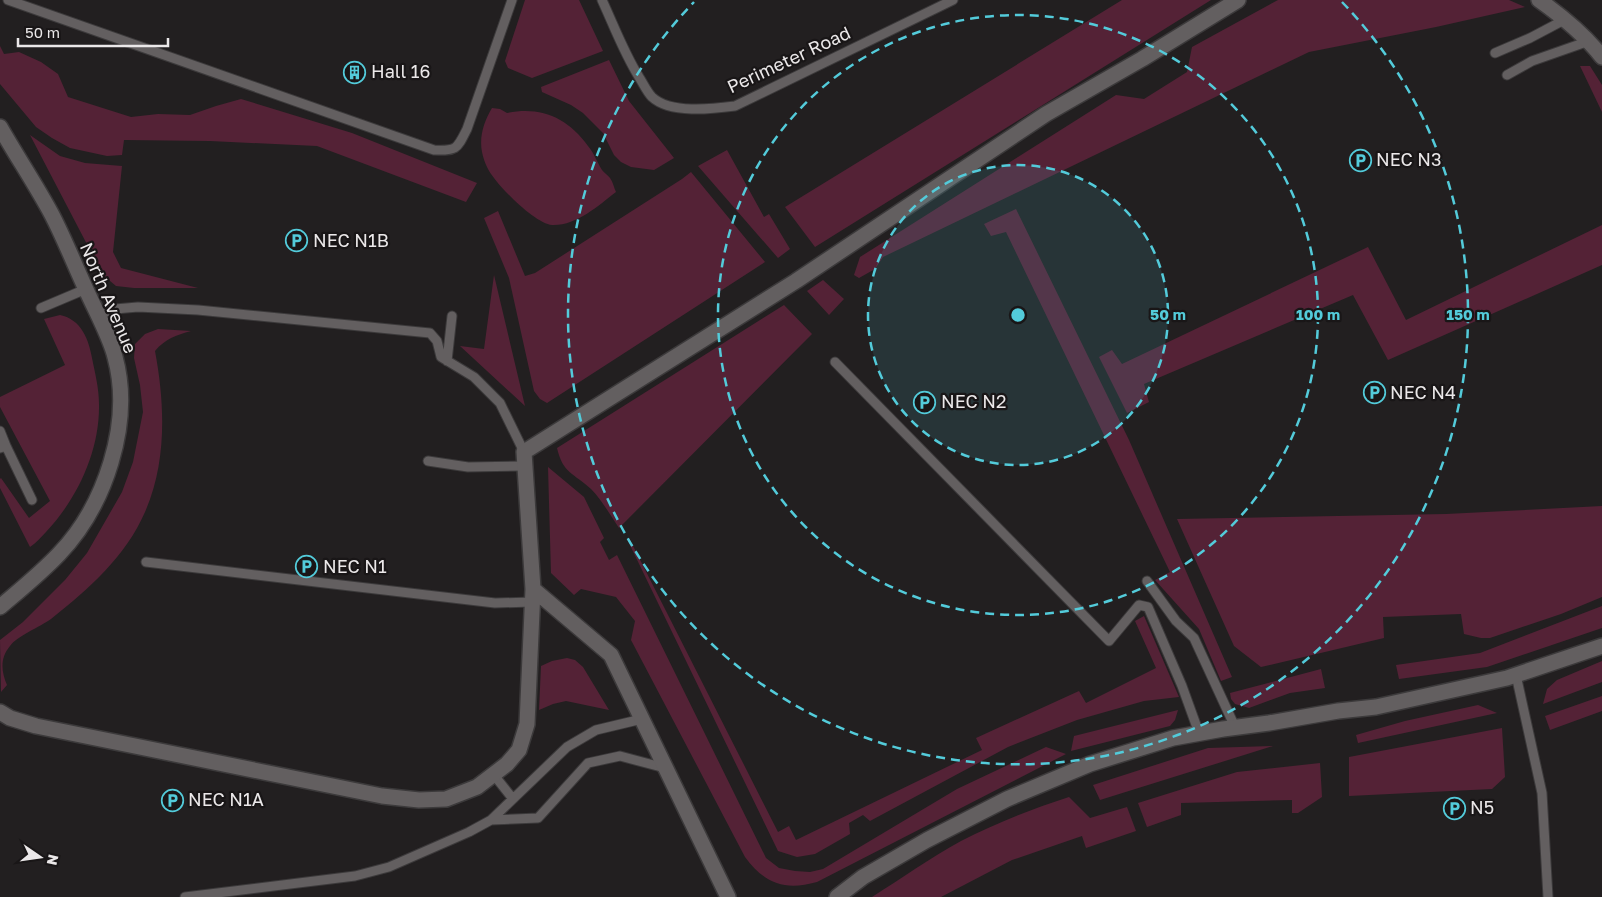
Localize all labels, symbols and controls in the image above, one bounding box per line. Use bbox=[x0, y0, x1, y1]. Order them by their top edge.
scale bar bbox=[18, 15, 168, 47]
street label: Perimeter Road bbox=[723, 21, 854, 97]
text: 50 m bbox=[25, 23, 60, 41]
building icon: Hall 16 bbox=[343, 60, 367, 84]
place label: Hall 16 bbox=[371, 60, 431, 82]
parking icon: NEC N3 bbox=[1348, 148, 1372, 172]
place label: NEC N3 bbox=[1376, 148, 1442, 170]
parking icon: NEC N1B bbox=[285, 229, 309, 253]
place label: NEC N1B bbox=[313, 229, 389, 251]
street label: North Avenue bbox=[76, 239, 142, 356]
text: 50 m bbox=[1150, 305, 1186, 323]
text: 100 m bbox=[1296, 305, 1340, 323]
text: 150 m bbox=[1446, 305, 1490, 323]
centre of rings bbox=[1009, 306, 1027, 324]
parking icon: NEC N4 bbox=[1362, 381, 1386, 405]
place label: NEC N4 bbox=[1390, 381, 1456, 403]
parking icon: NEC N2 bbox=[913, 390, 937, 414]
place label: NEC N2 bbox=[941, 390, 1006, 412]
parking icon: NEC N1 bbox=[295, 555, 319, 579]
place label: NEC N1 bbox=[323, 555, 387, 577]
parking icon: NEC N1A bbox=[160, 788, 184, 812]
place label: NEC N1A bbox=[188, 788, 264, 810]
parking icon: N5 bbox=[1442, 796, 1466, 820]
place label: N5 bbox=[1470, 796, 1494, 818]
north arrow bbox=[15, 832, 65, 882]
text: N bbox=[44, 853, 63, 867]

